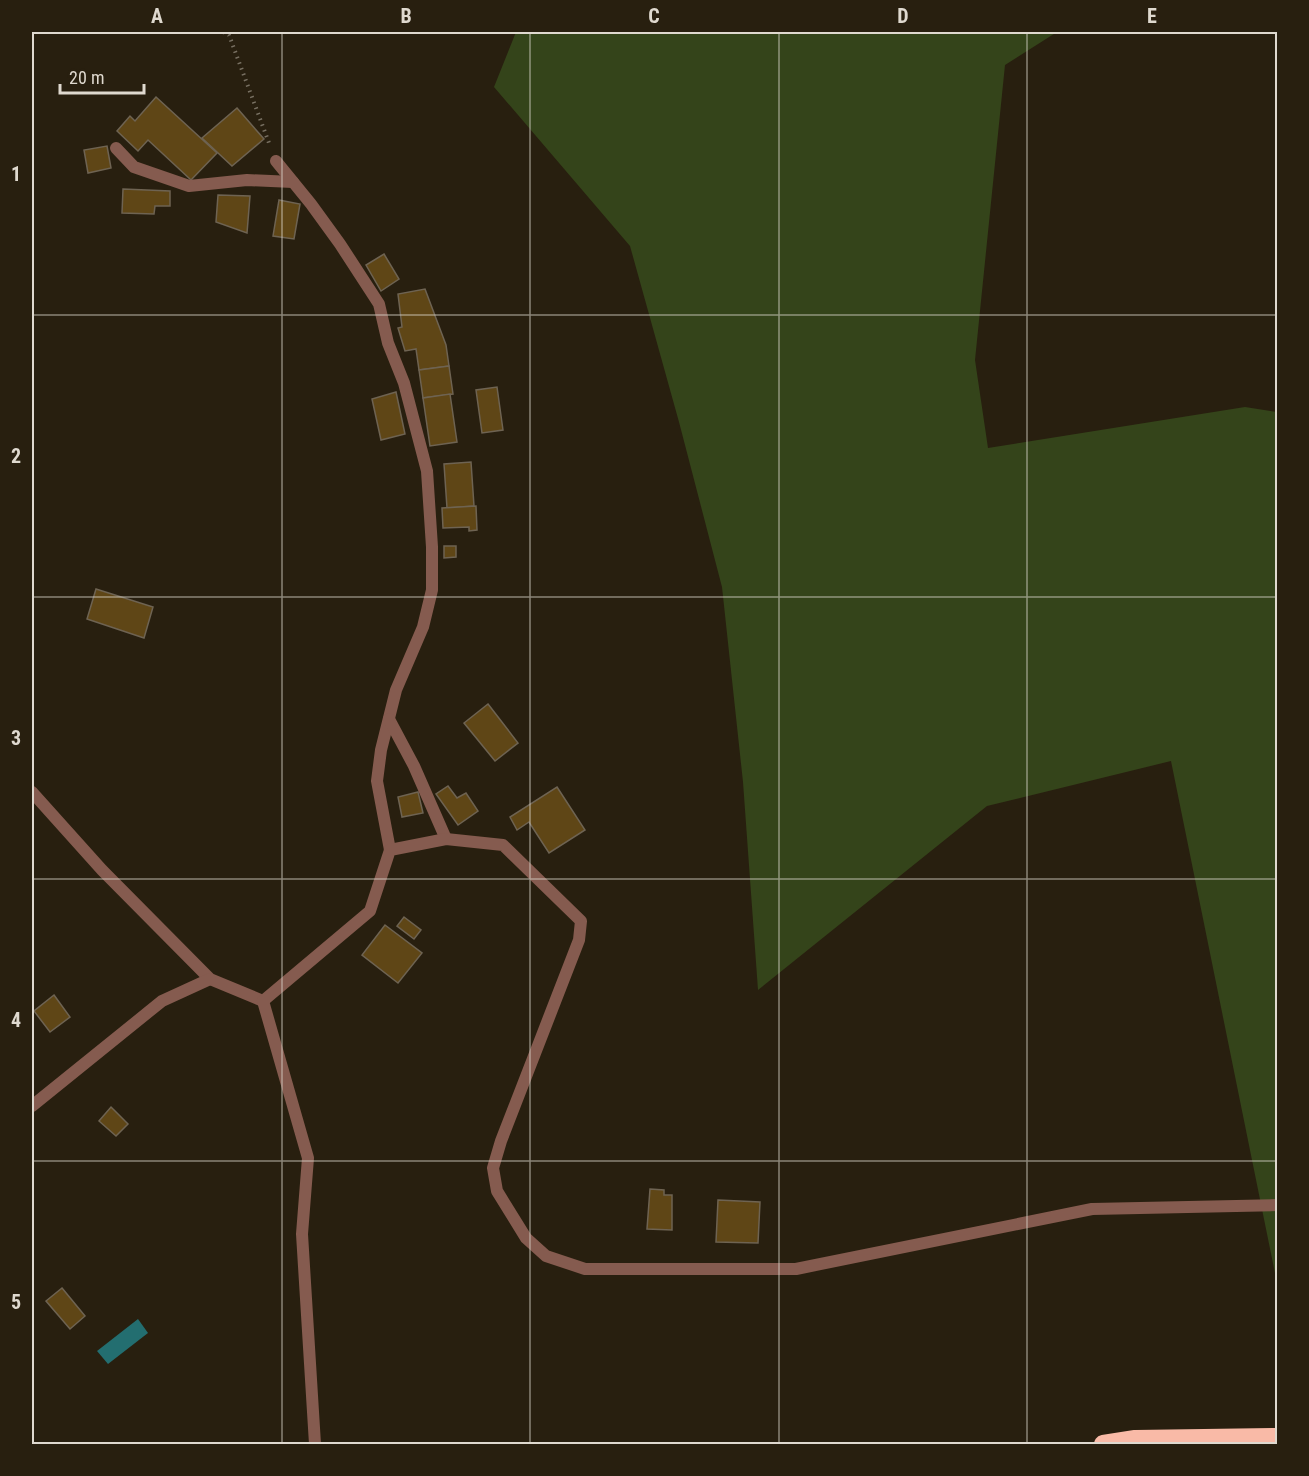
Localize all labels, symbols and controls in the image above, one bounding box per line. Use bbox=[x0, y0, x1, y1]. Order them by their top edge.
text: A bbox=[151, 4, 163, 28]
text: B bbox=[400, 4, 412, 28]
text: C bbox=[648, 4, 660, 28]
text: D bbox=[897, 4, 909, 28]
text: E bbox=[1147, 4, 1157, 28]
scale bar bbox=[60, 57, 144, 95]
text: 20 m bbox=[69, 67, 104, 88]
text: 1 bbox=[11, 162, 21, 186]
text: 2 bbox=[11, 444, 21, 468]
text: 3 bbox=[11, 726, 21, 750]
text: 4 bbox=[11, 1008, 21, 1032]
text: 5 bbox=[11, 1290, 21, 1314]

